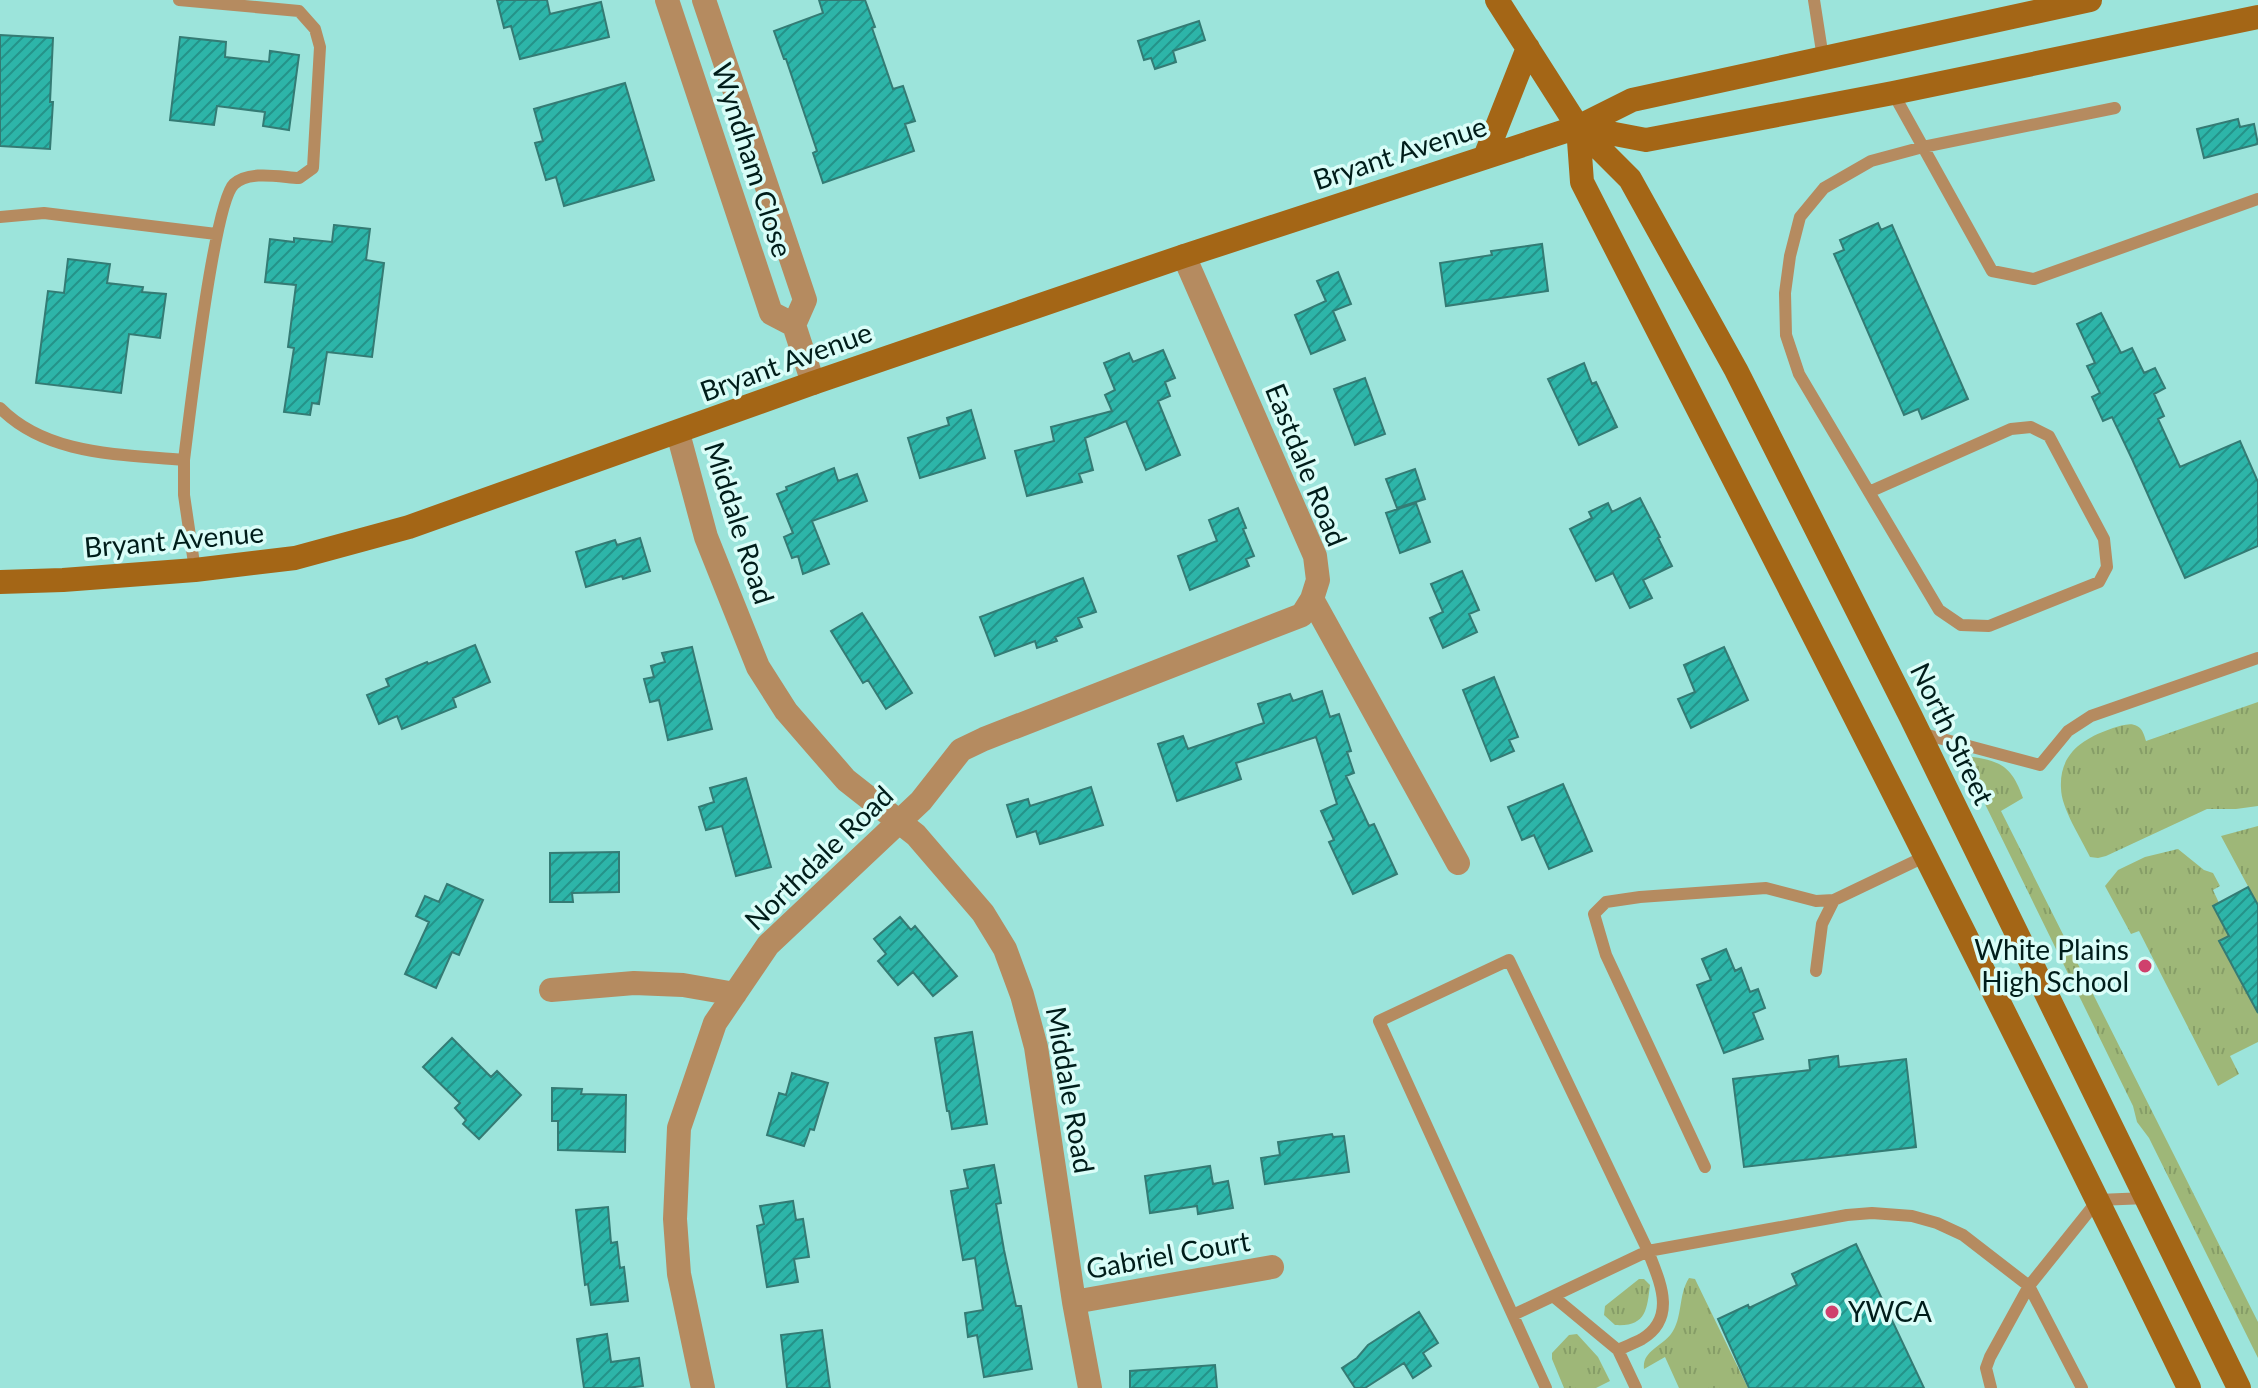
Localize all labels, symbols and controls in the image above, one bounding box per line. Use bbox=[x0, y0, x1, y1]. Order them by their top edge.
street label: Wyndham Close bbox=[706, 58, 800, 261]
street label: Bryant Avenue bbox=[1309, 108, 1491, 196]
street label: Bryant Avenue bbox=[695, 314, 876, 408]
street label: Eastdale Road bbox=[1259, 378, 1355, 551]
street label: Middale Road bbox=[698, 437, 782, 608]
street label: Bryant Avenue bbox=[83, 514, 265, 564]
street label: North Street bbox=[1904, 657, 2002, 810]
street label: Northdale Road bbox=[737, 778, 900, 937]
place label: White Plains High School bbox=[1974, 932, 2129, 998]
marker: White Plains High School bbox=[2136, 957, 2154, 975]
street label: Middale Road bbox=[1040, 1004, 1102, 1176]
street label: Gabriel Court bbox=[1083, 1223, 1252, 1285]
place label: YWCA bbox=[1848, 1294, 1932, 1328]
marker: YWCA bbox=[1823, 1303, 1841, 1321]

